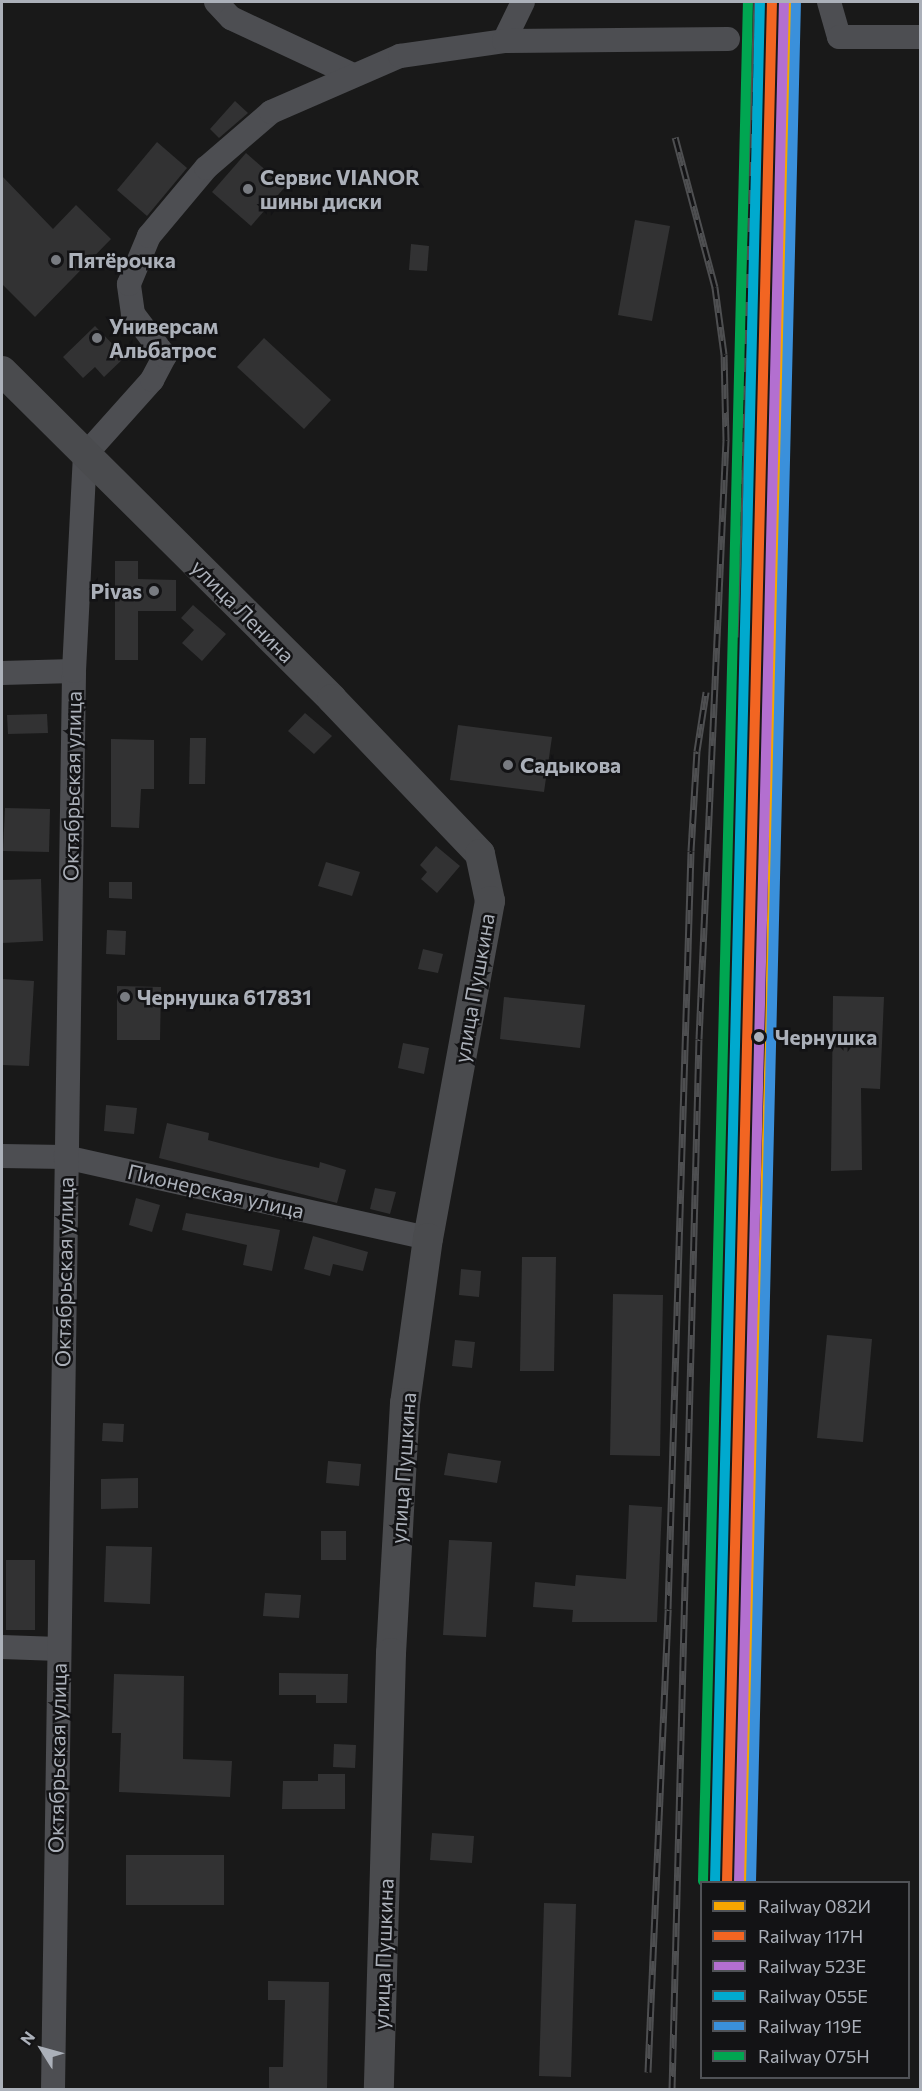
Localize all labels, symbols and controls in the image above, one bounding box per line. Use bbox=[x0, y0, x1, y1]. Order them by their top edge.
place label: Сервис VIANOR шины диски bbox=[260, 164, 420, 214]
marker: Сервис VIANOR шины диски bbox=[241, 182, 255, 196]
place label: Пятёрочка bbox=[68, 247, 176, 273]
marker: Пятёрочка bbox=[49, 253, 63, 267]
place label: Универсам Альбатрос bbox=[109, 313, 218, 363]
marker: Универсам Альбатрос bbox=[90, 331, 104, 345]
street label: улица Ленина bbox=[186, 554, 300, 668]
place label: Pivas bbox=[90, 578, 142, 604]
marker: Pivas bbox=[147, 584, 161, 598]
street label: Октябрьская улица bbox=[58, 691, 86, 881]
place label: Садыкова bbox=[520, 752, 621, 778]
marker: Садыкова bbox=[501, 758, 515, 772]
street label: улица Пушкина bbox=[448, 911, 500, 1065]
place label: Чернушка 617831 bbox=[137, 984, 312, 1010]
marker: Чернушка 617831 bbox=[118, 990, 132, 1004]
place label: Чернушка bbox=[775, 1024, 877, 1050]
marker: Чернушка bbox=[748, 1026, 770, 1048]
street label: Пионерская улица bbox=[125, 1158, 307, 1224]
street label: Октябрьская улица bbox=[50, 1177, 78, 1367]
street label: улица Пушкина bbox=[385, 1392, 421, 1544]
street label: Октябрьская улица bbox=[43, 1663, 71, 1853]
street label: улица Пушкина bbox=[368, 1878, 398, 2030]
legend bbox=[700, 1881, 910, 2079]
text: Railway 082И bbox=[758, 1895, 871, 1917]
text: Railway 117Н bbox=[758, 1925, 863, 1947]
text: Railway 523Е bbox=[758, 1955, 866, 1977]
text: Railway 055Е bbox=[758, 1985, 868, 2007]
text: Railway 119Е bbox=[758, 2015, 862, 2037]
north arrow bbox=[12, 2019, 72, 2079]
text: N bbox=[16, 2027, 38, 2048]
text: Railway 075Н bbox=[758, 2045, 870, 2067]

